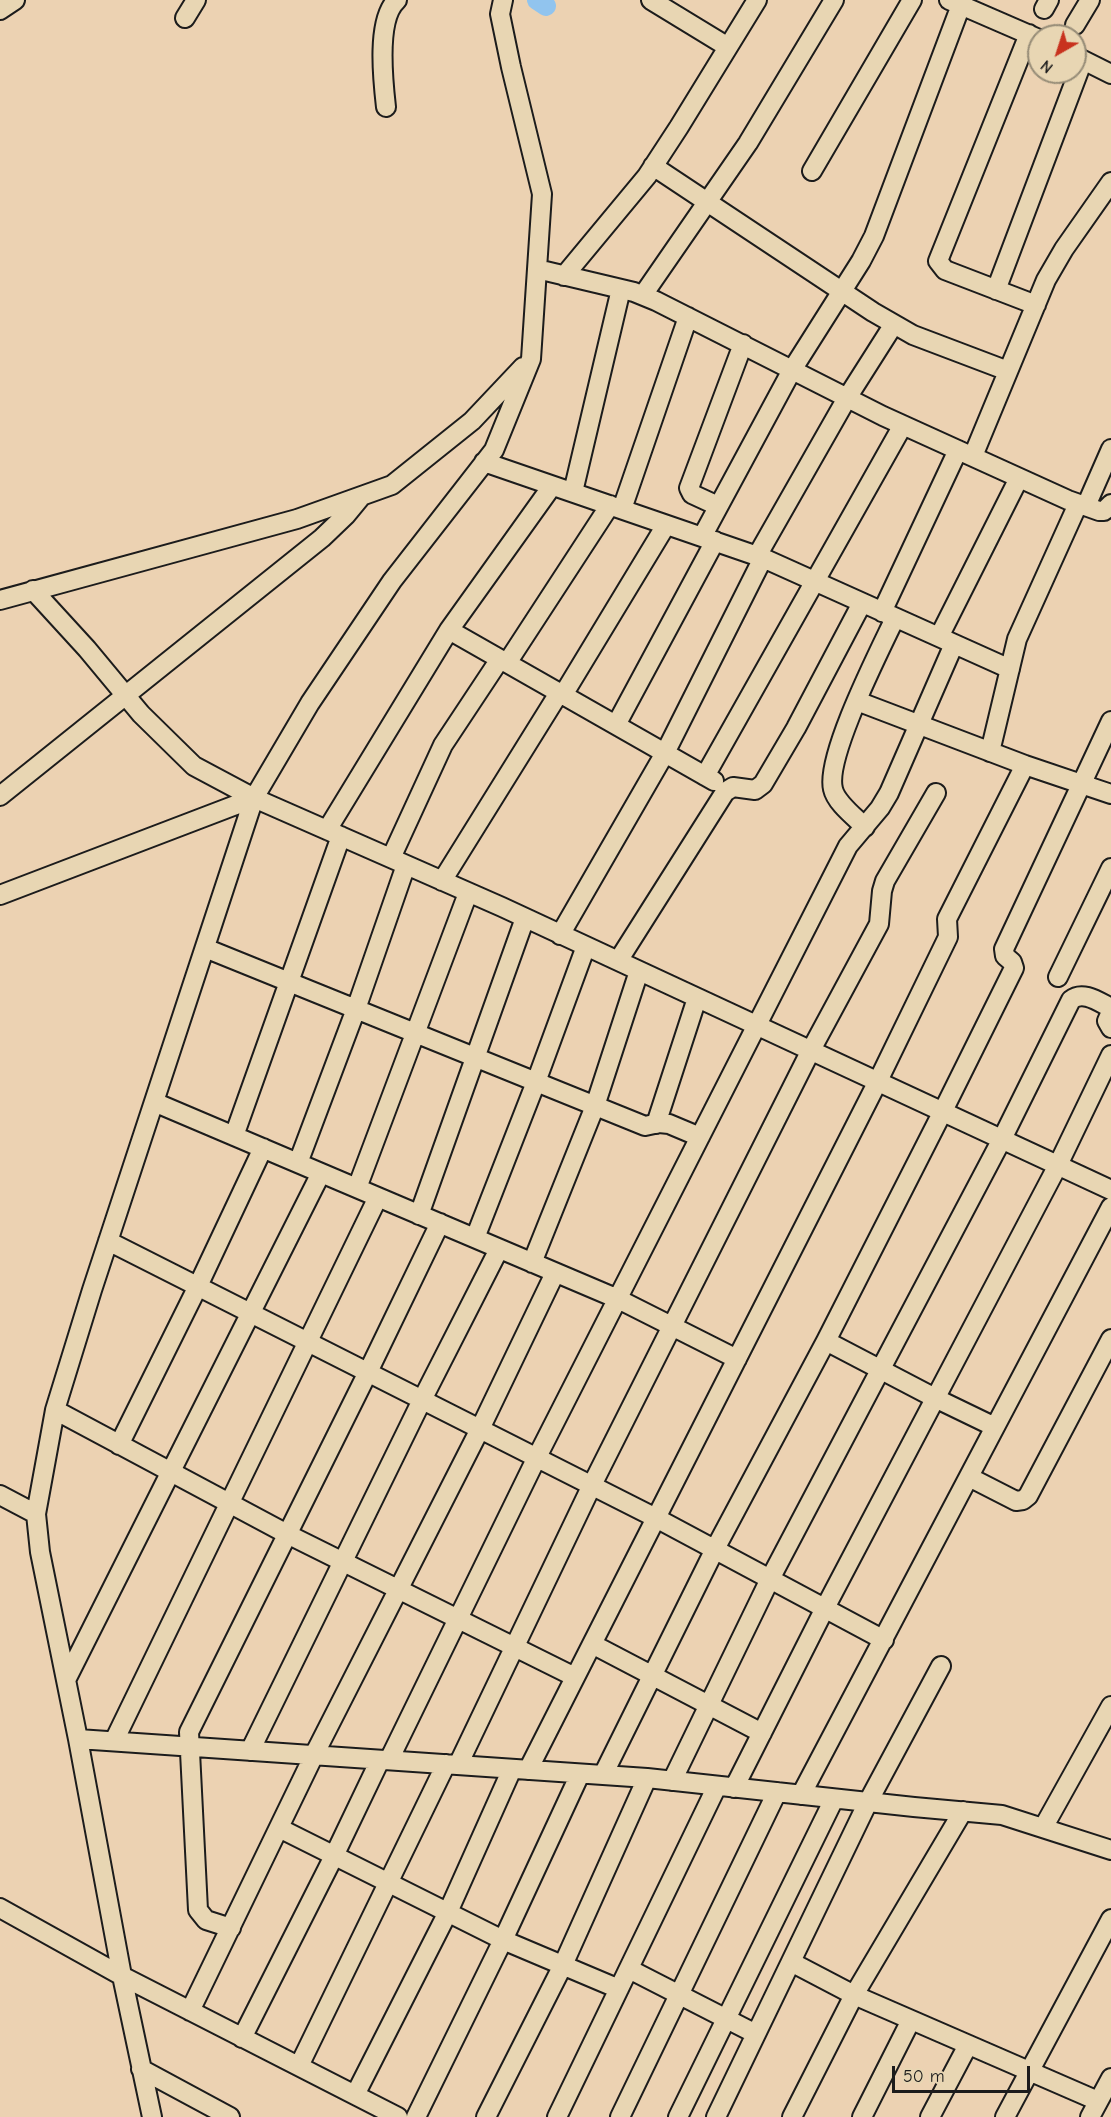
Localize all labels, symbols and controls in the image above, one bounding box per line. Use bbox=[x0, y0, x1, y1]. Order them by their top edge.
north arrow bbox=[1027, 24, 1087, 84]
text: N bbox=[1037, 56, 1057, 77]
scale bar bbox=[895, 2054, 1033, 2092]
text: 50 m bbox=[903, 2066, 945, 2087]

